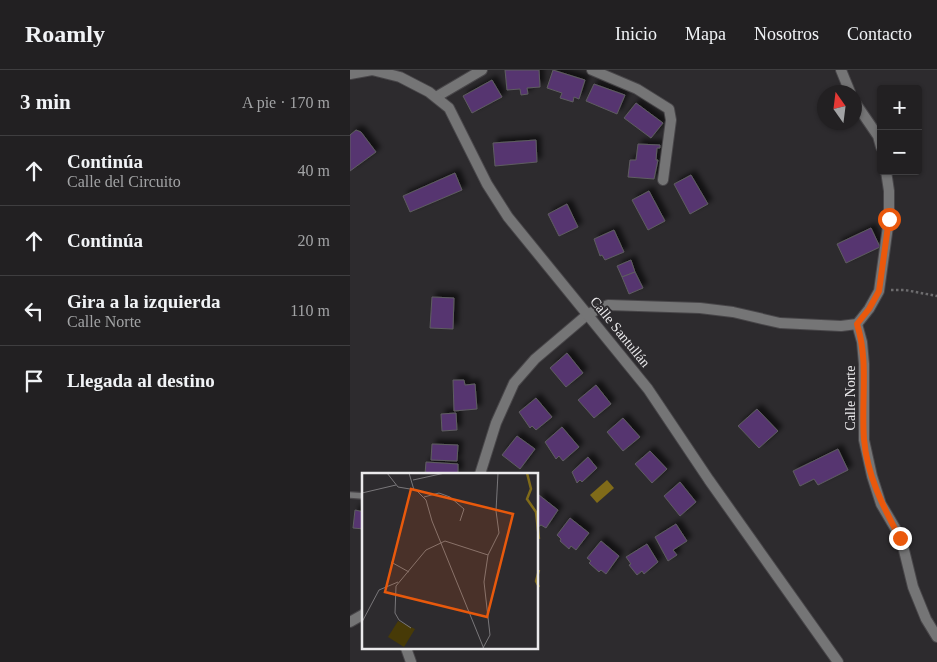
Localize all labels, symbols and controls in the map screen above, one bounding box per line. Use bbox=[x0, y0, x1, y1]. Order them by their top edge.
text: Roamly bbox=[25, 21, 105, 47]
text: Inicio bbox=[615, 24, 657, 44]
text: Mapa bbox=[685, 24, 726, 44]
text: Nosotros bbox=[754, 24, 819, 44]
text: Contacto bbox=[847, 24, 912, 44]
north arrow bbox=[817, 85, 862, 130]
map controls bbox=[877, 85, 922, 175]
button: + bbox=[877, 85, 922, 130]
text: 3 min bbox=[20, 90, 71, 114]
text: A pie · 170 m bbox=[242, 94, 330, 111]
button: − bbox=[877, 130, 922, 175]
text: Continúa bbox=[67, 151, 143, 172]
icon: ahead bbox=[20, 157, 48, 185]
text: 40 m bbox=[298, 162, 330, 179]
text: Calle del Circuito bbox=[67, 173, 181, 190]
route start bbox=[878, 208, 901, 231]
icon: ahead bbox=[20, 227, 48, 255]
text: Continúa bbox=[67, 230, 143, 251]
text: 20 m bbox=[298, 232, 330, 249]
text: Gira a la izquierda bbox=[67, 291, 221, 312]
street label: Calle Santullán bbox=[587, 294, 653, 370]
icon: left bbox=[20, 297, 48, 325]
text: 110 m bbox=[290, 302, 330, 319]
text: Calle Norte bbox=[67, 313, 141, 330]
street label: Calle Norte bbox=[843, 366, 858, 430]
icon: arrive bbox=[20, 367, 48, 395]
text: Llegada al destino bbox=[67, 370, 215, 391]
inset map bbox=[362, 473, 539, 650]
route end bbox=[889, 527, 912, 550]

